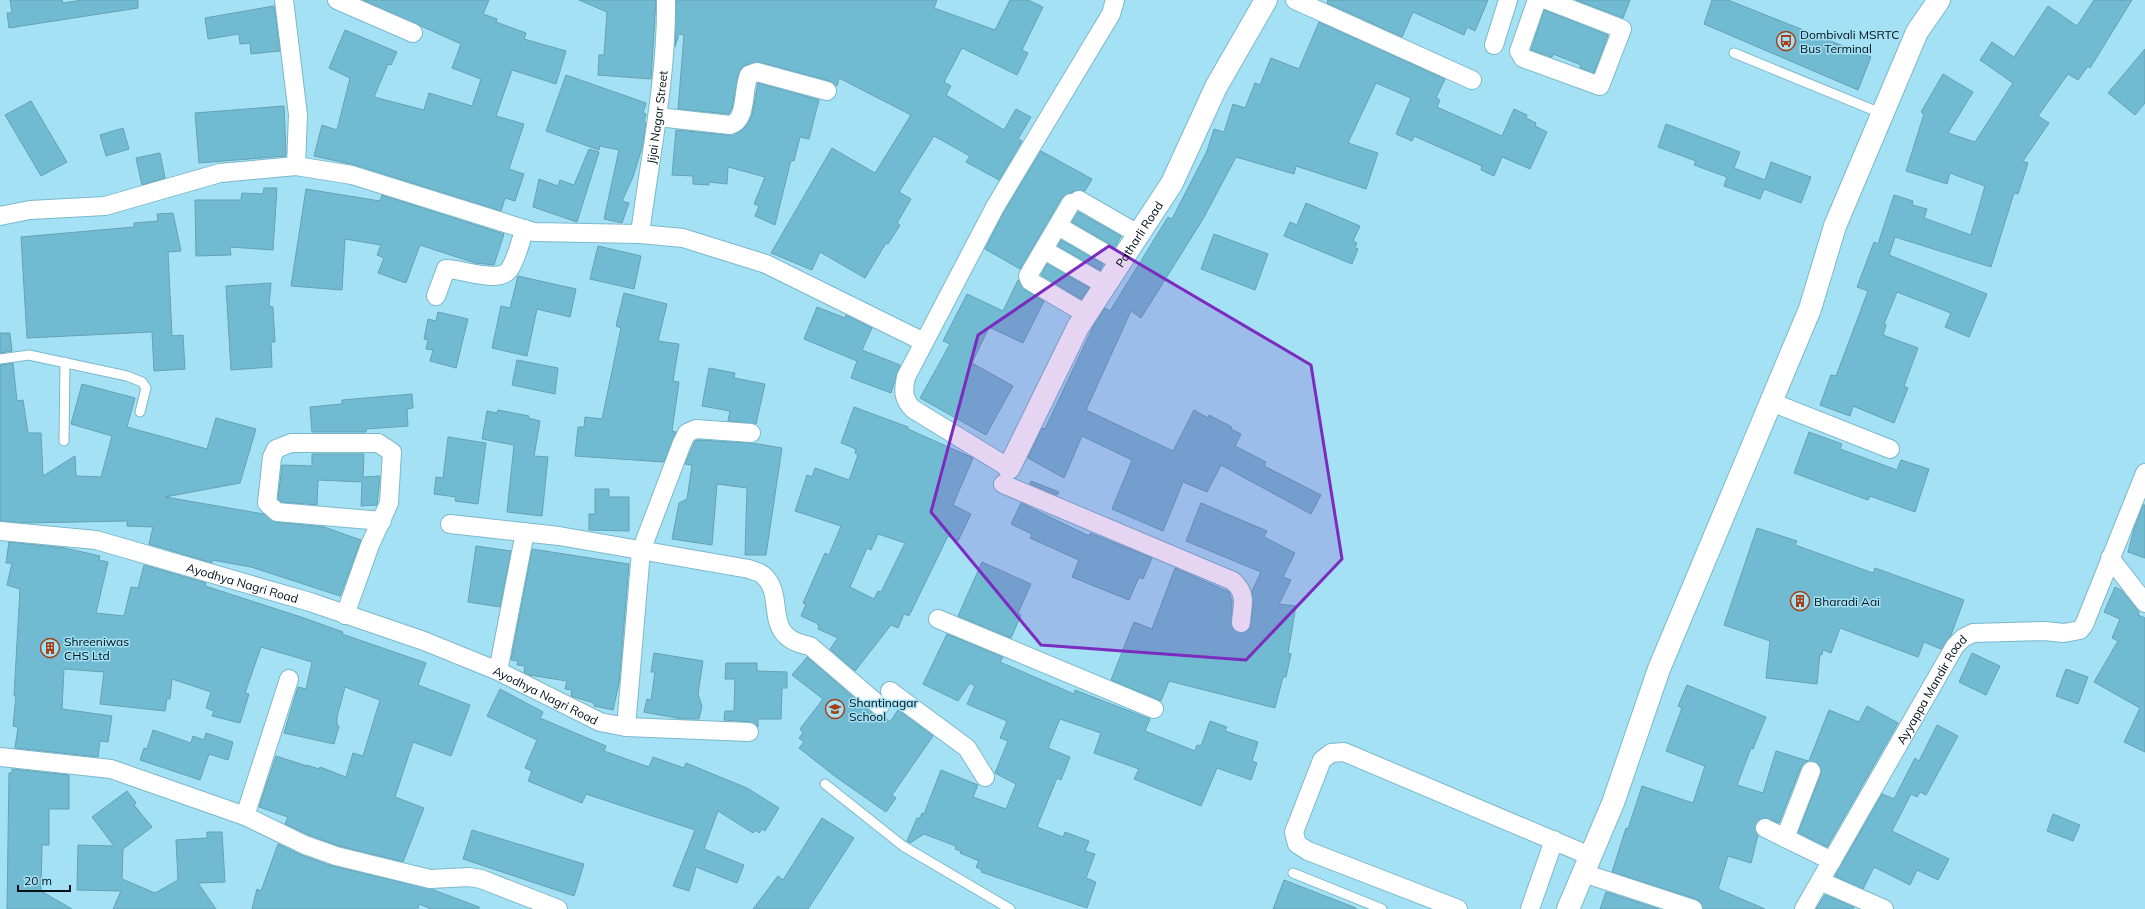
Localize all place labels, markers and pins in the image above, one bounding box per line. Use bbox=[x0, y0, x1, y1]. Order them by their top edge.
place label: Dombivali MSRTC Bus Terminal bbox=[1800, 27, 1899, 56]
bus stop icon: Dombivali MSRTC Bus Terminal bbox=[1775, 30, 1797, 52]
building icon: Bharadi Aai bbox=[1789, 590, 1811, 612]
place label: Bharadi Aai bbox=[1814, 594, 1880, 609]
place label: Shreeniwas CHS Ltd bbox=[64, 634, 129, 663]
building icon: Shreeniwas CHS Ltd bbox=[39, 637, 61, 659]
place label: Shantinagar School bbox=[849, 695, 918, 724]
school or university icon: Shantinagar School bbox=[824, 698, 846, 720]

